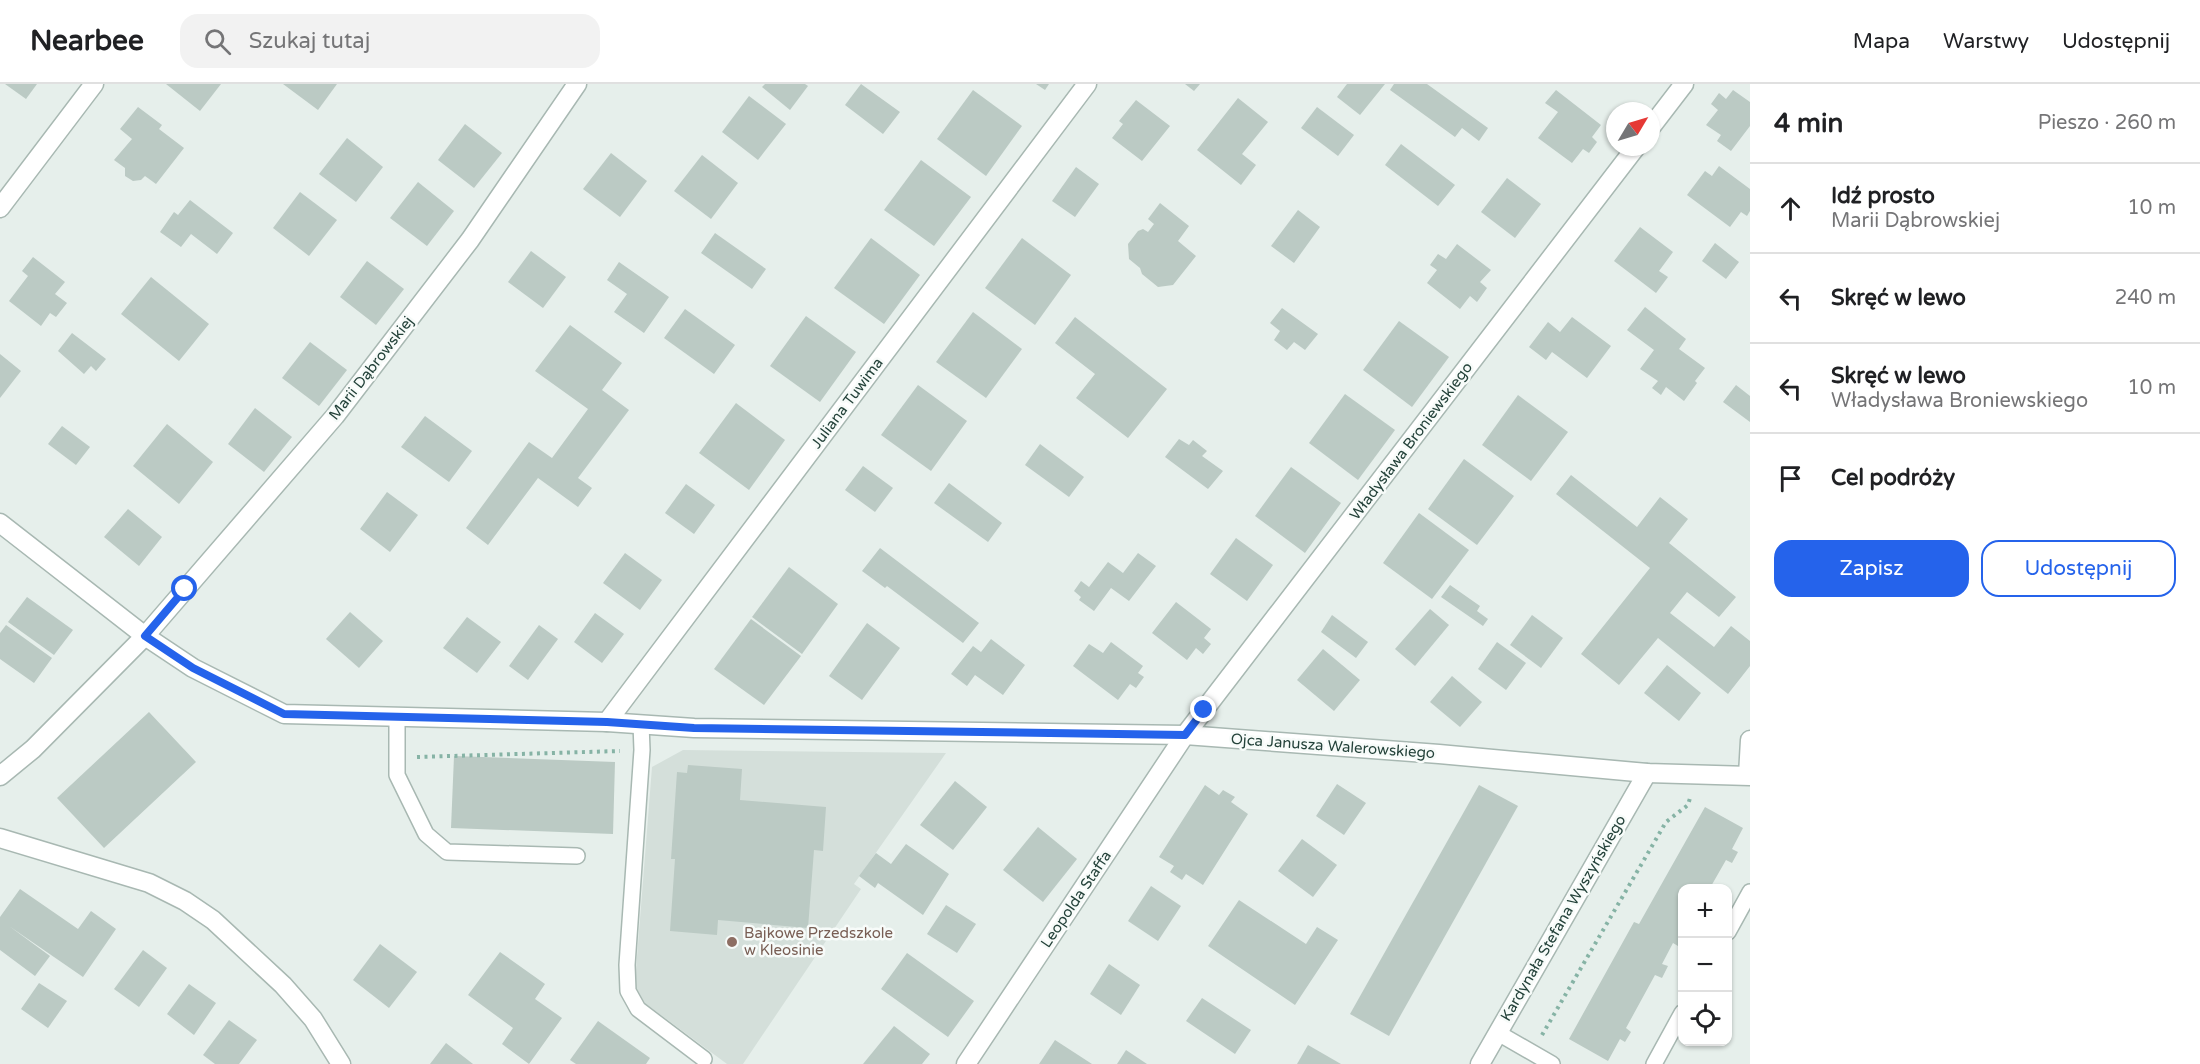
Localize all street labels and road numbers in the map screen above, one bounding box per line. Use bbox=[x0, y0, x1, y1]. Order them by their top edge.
street label: Marii Dąbrowskiej bbox=[325, 313, 417, 423]
street label: Juliana Tuwima bbox=[807, 354, 887, 452]
street label: Władysława Broniewskiego bbox=[1346, 359, 1476, 523]
street label: Ojca Janusza Walerowskiego bbox=[1230, 730, 1436, 762]
street label: Kardynała Stefana Wyszyńskiego bbox=[1496, 812, 1630, 1024]
street label: Leopolda Staffa bbox=[1037, 847, 1115, 951]

